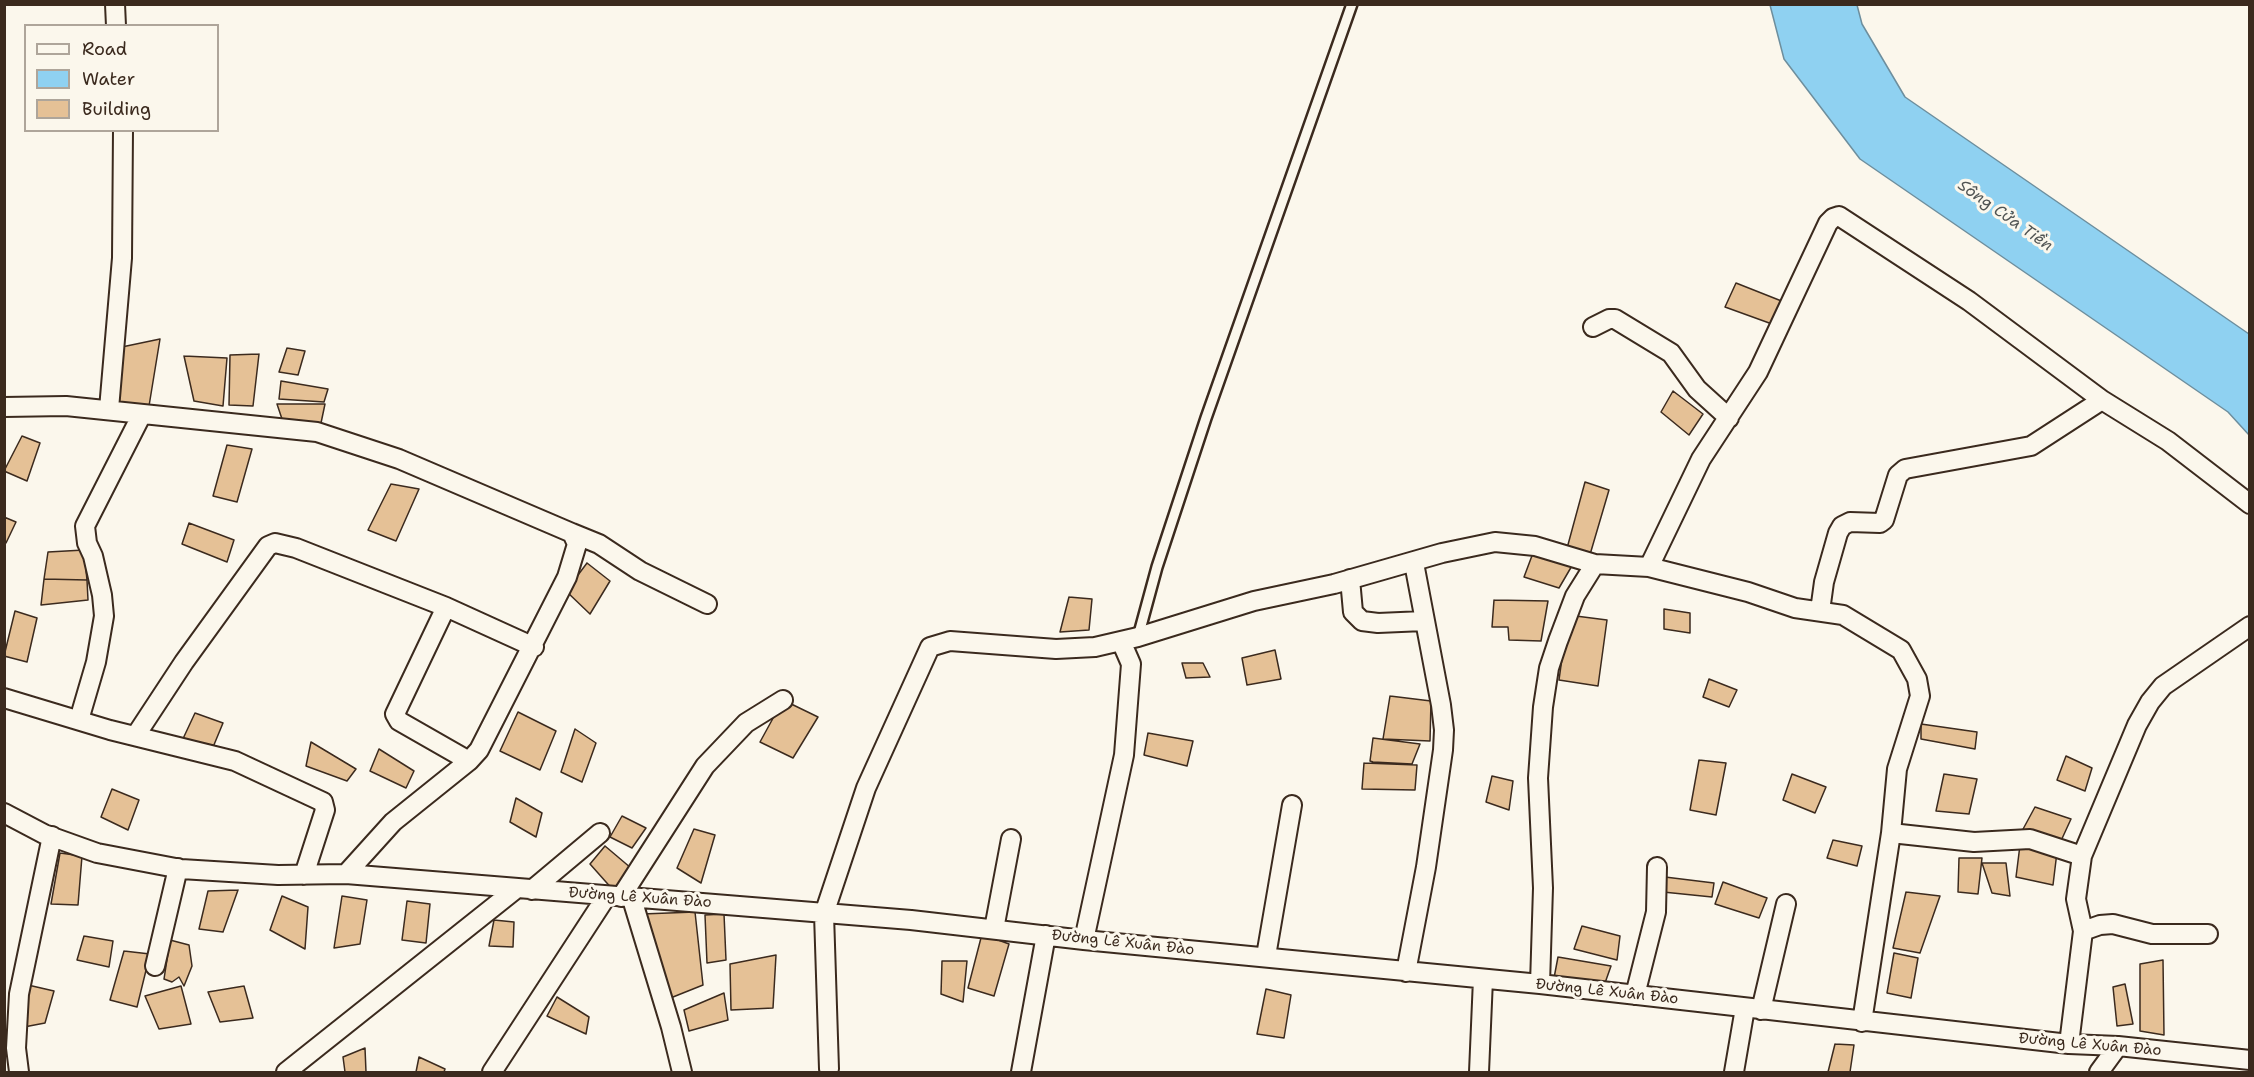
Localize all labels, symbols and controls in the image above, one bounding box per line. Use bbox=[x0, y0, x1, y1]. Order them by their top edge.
legend bbox=[24, 24, 219, 132]
text: Road bbox=[82, 37, 127, 61]
text: Water bbox=[82, 67, 135, 91]
text: Building bbox=[82, 97, 151, 121]
water label: Sông Cửa Tiền bbox=[1954, 176, 2056, 256]
street label: Đường Lê Xuân Đào bbox=[568, 884, 712, 912]
street label: Đường Lê Xuân Đào bbox=[1051, 927, 1195, 959]
street label: Đường Lê Xuân Đào bbox=[1535, 976, 1679, 1008]
street label: Đường Lê Xuân Đào bbox=[2018, 1030, 2162, 1060]

